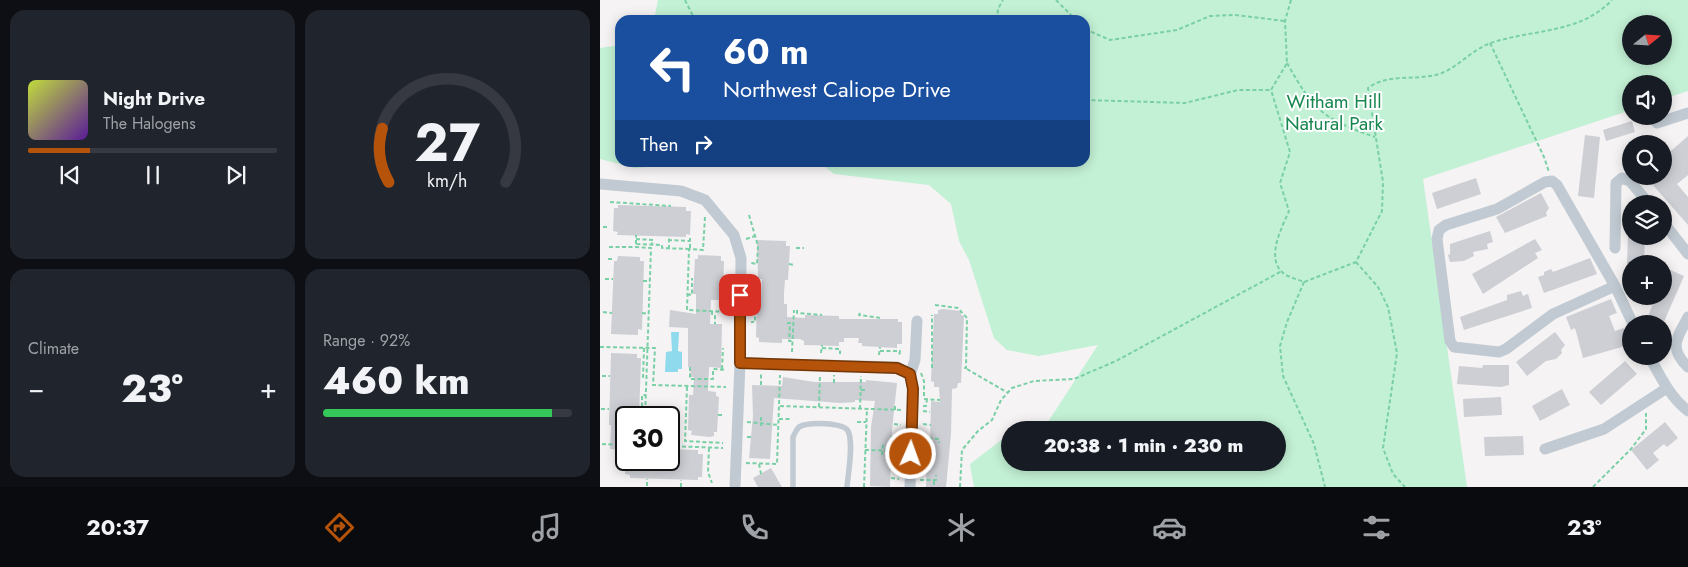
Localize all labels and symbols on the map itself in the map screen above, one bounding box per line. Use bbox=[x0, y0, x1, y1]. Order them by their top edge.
north arrow bbox=[1622, 15, 1672, 65]
park label: Witham Hill Natural Park bbox=[1285, 88, 1384, 137]
pin bbox=[719, 274, 761, 316]
speed limit sign: 30 bbox=[615, 406, 680, 471]
position arrow bbox=[884, 427, 936, 479]

